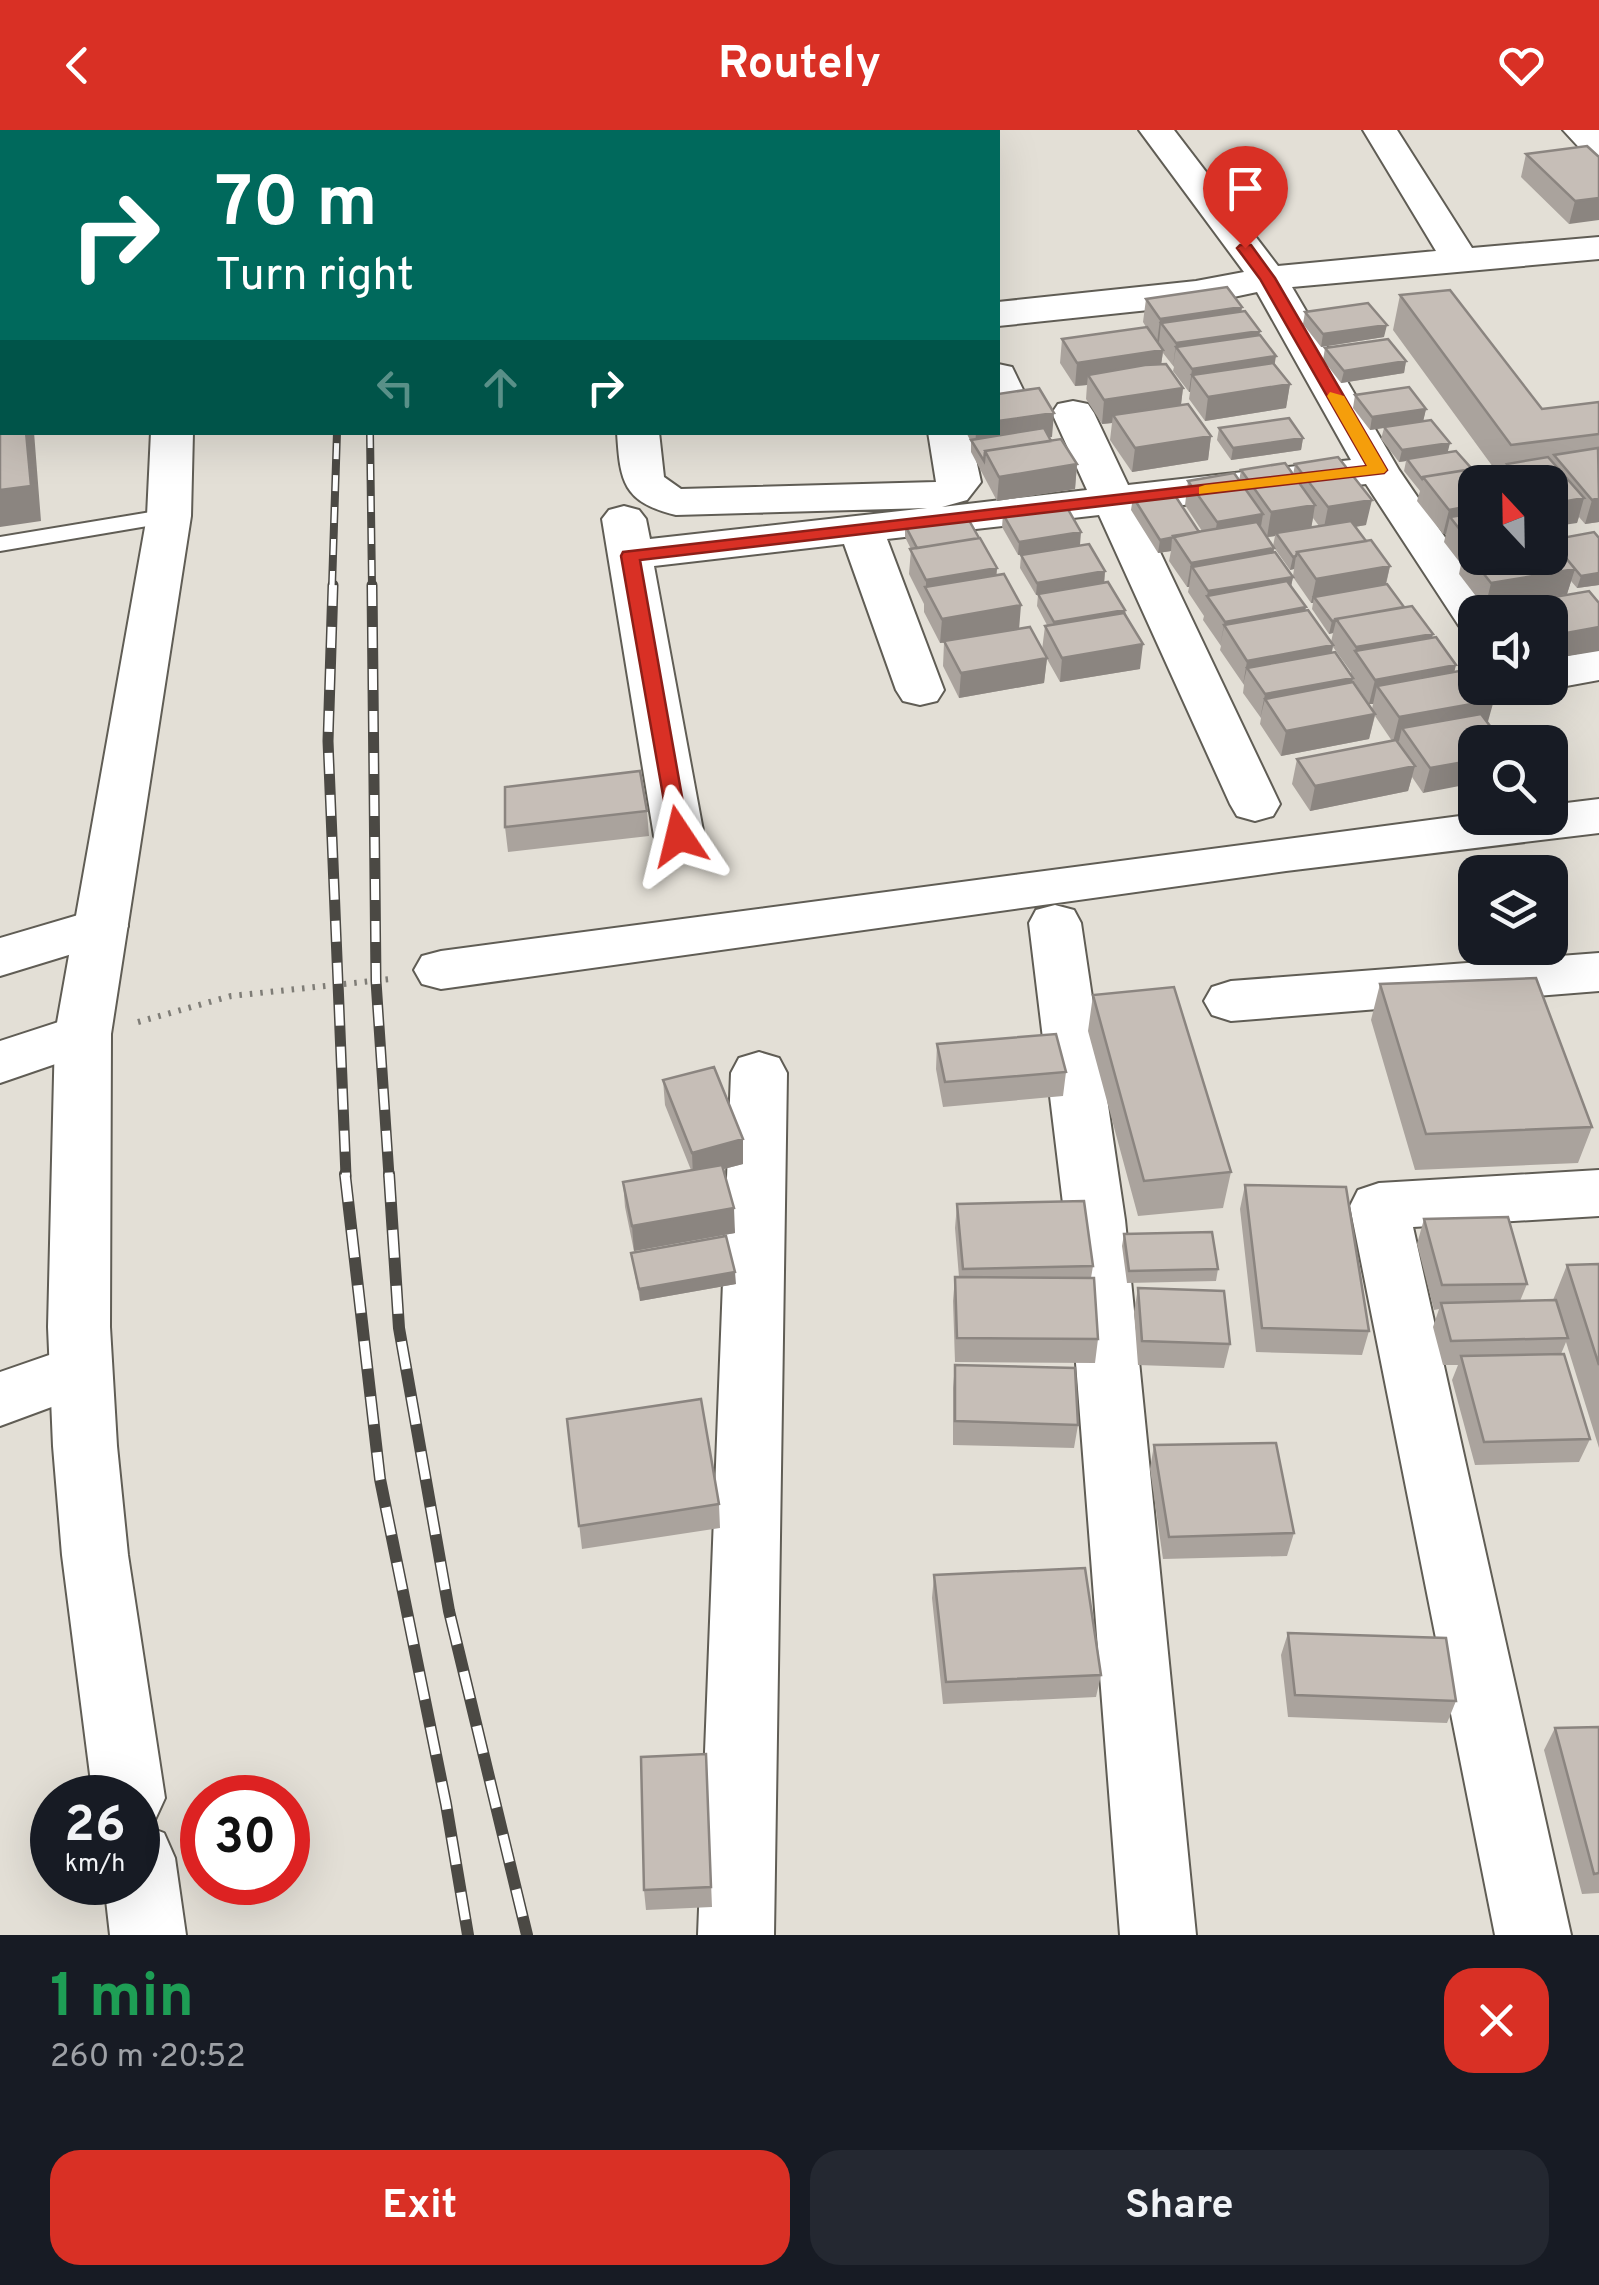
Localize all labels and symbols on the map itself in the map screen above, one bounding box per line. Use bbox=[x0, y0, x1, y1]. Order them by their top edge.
pin bbox=[1203, 146, 1288, 249]
north arrow bbox=[1458, 465, 1568, 575]
position arrow bbox=[627, 784, 731, 888]
speed limit sign: 30 bbox=[180, 1775, 310, 1905]

